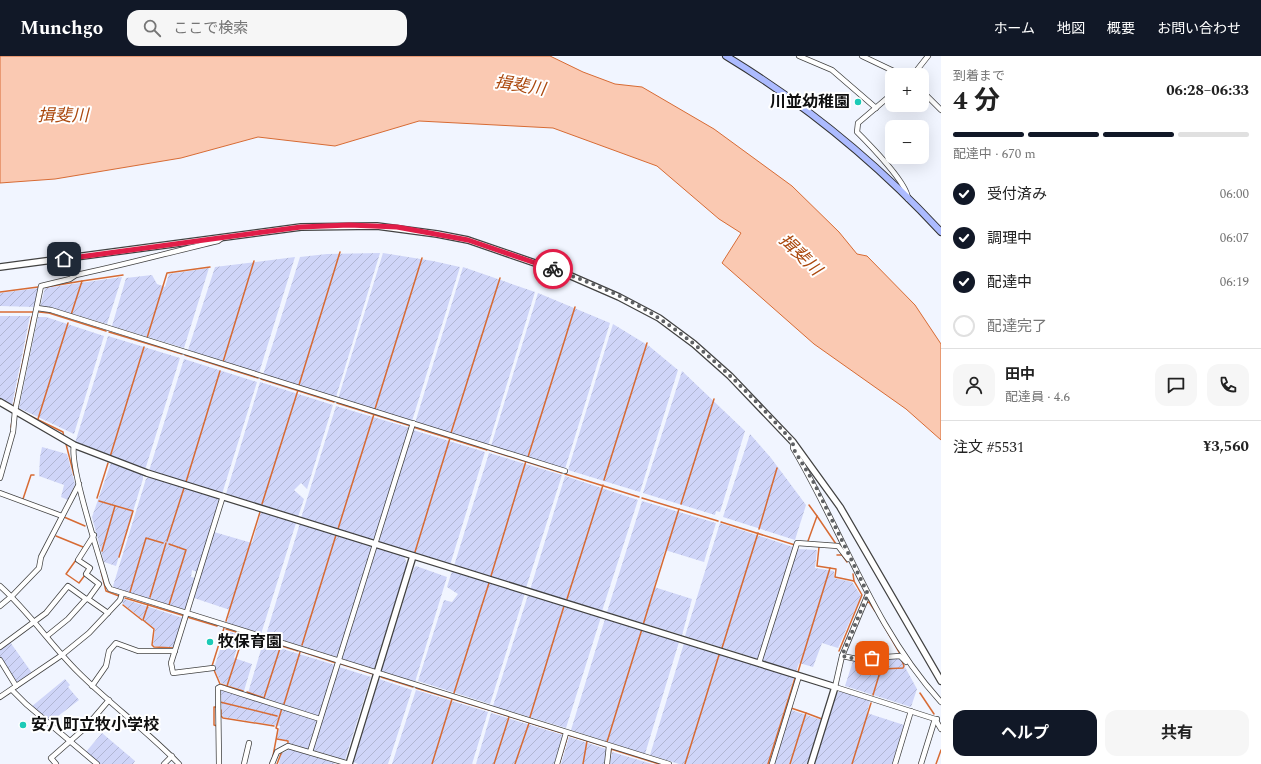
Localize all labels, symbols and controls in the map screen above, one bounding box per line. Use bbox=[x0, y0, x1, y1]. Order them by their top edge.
search box bbox=[127, 10, 407, 46]
text: Munchgo bbox=[20, 14, 103, 43]
icon: search bbox=[141, 17, 163, 39]
text: ここで検索 bbox=[173, 17, 248, 40]
text: ホーム bbox=[993, 18, 1035, 39]
text: 地図 bbox=[1057, 18, 1085, 39]
text: 概要 bbox=[1107, 18, 1135, 39]
text: お問い合わせ bbox=[1157, 18, 1241, 39]
text: 到着まで bbox=[953, 66, 1005, 86]
map controls bbox=[885, 68, 929, 164]
button: + bbox=[885, 68, 929, 112]
water label: 揖斐川 bbox=[493, 69, 549, 103]
text: 06:28–06:33 bbox=[1166, 79, 1249, 102]
text: 4 分 bbox=[953, 81, 1000, 121]
place label: 川並幼稚園 bbox=[770, 90, 850, 114]
marker: 川並幼稚園 bbox=[853, 97, 863, 107]
water label: 揖斐川 bbox=[38, 103, 90, 129]
button: − bbox=[885, 120, 929, 164]
text: 配達中 · 670 m bbox=[953, 144, 1036, 164]
icon: check bbox=[953, 183, 975, 205]
text: 受付済み bbox=[987, 183, 1047, 206]
text: 06:00 bbox=[1220, 184, 1249, 204]
icon: check bbox=[953, 227, 975, 249]
text: 調理中 bbox=[987, 227, 1032, 250]
water label: 揖斐川 bbox=[773, 228, 829, 283]
text: 06:07 bbox=[1220, 228, 1249, 248]
pin bbox=[47, 242, 81, 276]
icon: home bbox=[53, 248, 75, 270]
courier bbox=[533, 249, 573, 289]
icon: bike bbox=[542, 258, 564, 280]
icon: check bbox=[953, 271, 975, 293]
text: 配達中 bbox=[987, 271, 1032, 294]
text: 06:19 bbox=[1220, 272, 1249, 292]
text: 配達完了 bbox=[987, 315, 1047, 338]
text: 田中 bbox=[1005, 363, 1035, 386]
button: person bbox=[953, 364, 995, 406]
button: chat bbox=[1155, 364, 1197, 406]
button: phone bbox=[1207, 364, 1249, 406]
text: 配達員 · 4.6 bbox=[1005, 387, 1070, 407]
text: ¥3,560 bbox=[1203, 435, 1249, 458]
text: 注文 #5531 bbox=[953, 436, 1024, 459]
place label: 牧保育園 bbox=[218, 630, 282, 654]
marker: 牧保育園 bbox=[205, 637, 215, 647]
pin bbox=[855, 641, 889, 675]
icon: bag bbox=[861, 647, 883, 669]
button: ヘルプ bbox=[953, 710, 1097, 756]
button: 共有 bbox=[1105, 710, 1249, 756]
place label: 安八町立牧小学校 bbox=[31, 713, 159, 737]
marker: 安八町立牧小学校 bbox=[18, 720, 28, 730]

